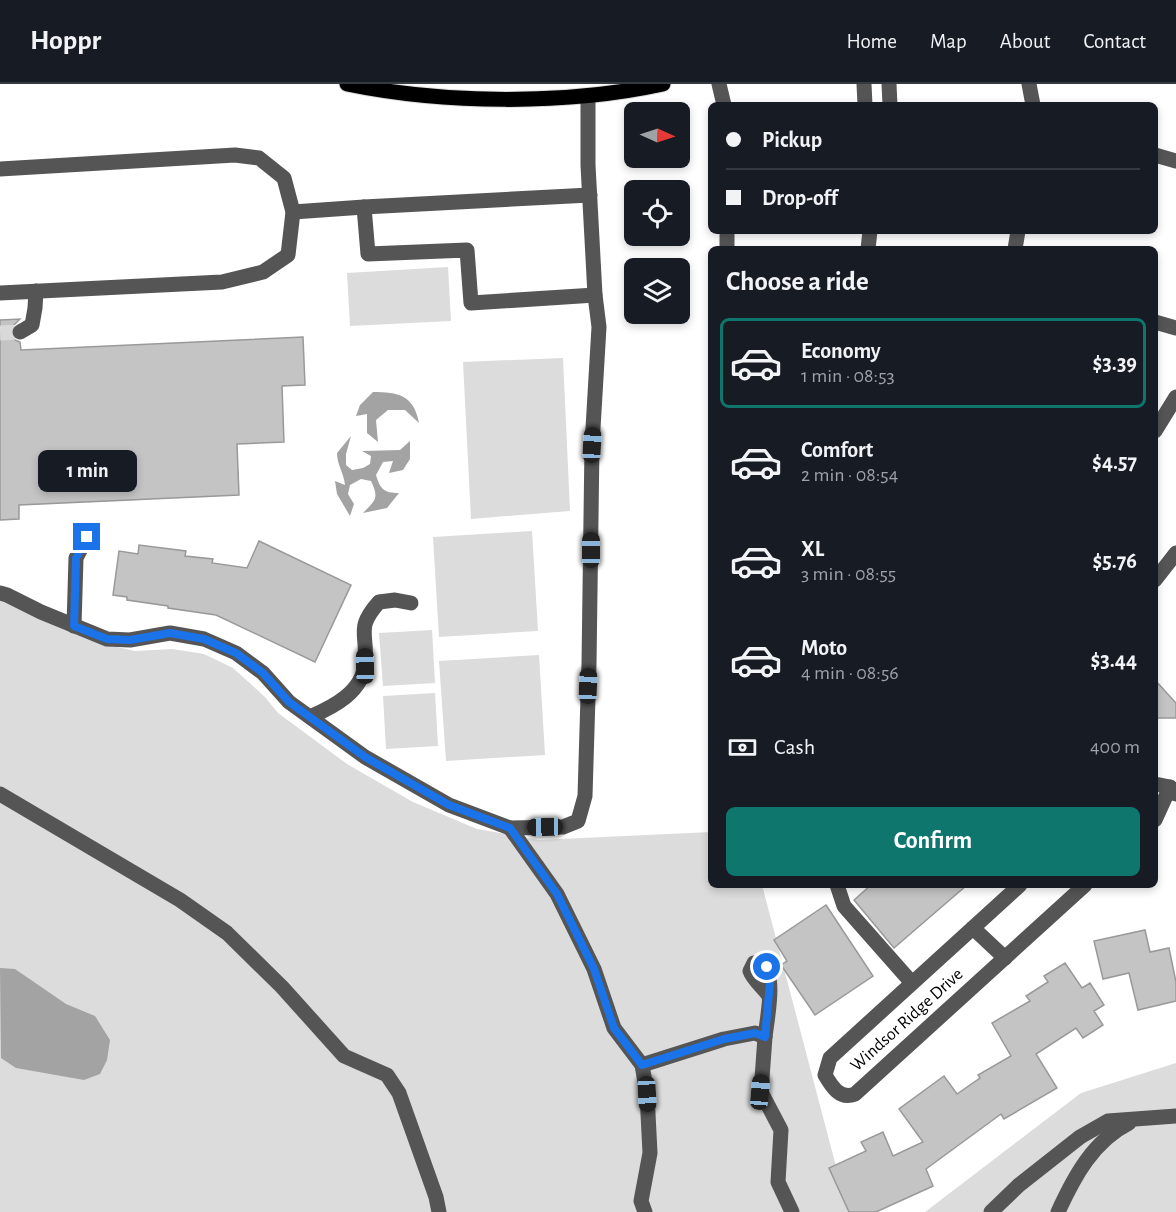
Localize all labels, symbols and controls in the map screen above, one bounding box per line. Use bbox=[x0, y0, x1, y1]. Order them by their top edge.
text: Hoppr bbox=[30, 27, 101, 55]
text: Home bbox=[846, 31, 897, 52]
text: Map bbox=[930, 31, 967, 52]
text: About bbox=[1000, 31, 1050, 52]
text: Contact bbox=[1083, 31, 1146, 52]
north arrow bbox=[624, 102, 690, 168]
map controls bbox=[624, 102, 690, 324]
text: Pickup bbox=[762, 129, 822, 151]
button: locate bbox=[624, 180, 690, 246]
text: Drop-off bbox=[762, 187, 838, 209]
button: layers bbox=[624, 258, 690, 324]
text: Choose a ride bbox=[726, 268, 869, 295]
icon: car bbox=[729, 336, 783, 390]
text: Economy bbox=[801, 340, 881, 362]
text: $3.39 bbox=[1092, 352, 1137, 374]
text: 1 min · 08:53 bbox=[801, 366, 895, 386]
car bbox=[582, 427, 602, 463]
icon: car bbox=[729, 435, 783, 489]
text: Comfort bbox=[801, 439, 873, 461]
callout: 1 min bbox=[38, 450, 136, 492]
text: $4.57 bbox=[1092, 451, 1137, 473]
text: 1 min bbox=[66, 461, 109, 481]
text: 2 min · 08:54 bbox=[801, 465, 898, 485]
route end bbox=[73, 523, 100, 550]
car bbox=[582, 532, 600, 568]
icon: car bbox=[729, 534, 783, 588]
text: XL bbox=[801, 538, 824, 560]
text: $5.76 bbox=[1092, 550, 1137, 572]
text: 3 min · 08:55 bbox=[801, 564, 896, 584]
icon: car bbox=[729, 633, 783, 687]
text: Moto bbox=[801, 637, 847, 659]
car bbox=[356, 648, 374, 684]
text: $3.44 bbox=[1090, 649, 1137, 671]
text: 4 min · 08:56 bbox=[801, 663, 899, 683]
car bbox=[578, 668, 598, 704]
icon: cash bbox=[726, 731, 759, 764]
text: Cash bbox=[774, 736, 815, 758]
text: 400 m bbox=[1090, 737, 1140, 757]
button: Confirm bbox=[726, 807, 1140, 876]
car bbox=[527, 818, 563, 836]
route start bbox=[753, 953, 780, 980]
street label: Windsor Ridge Drive bbox=[847, 965, 967, 1075]
car bbox=[749, 1073, 771, 1111]
car bbox=[637, 1076, 657, 1112]

